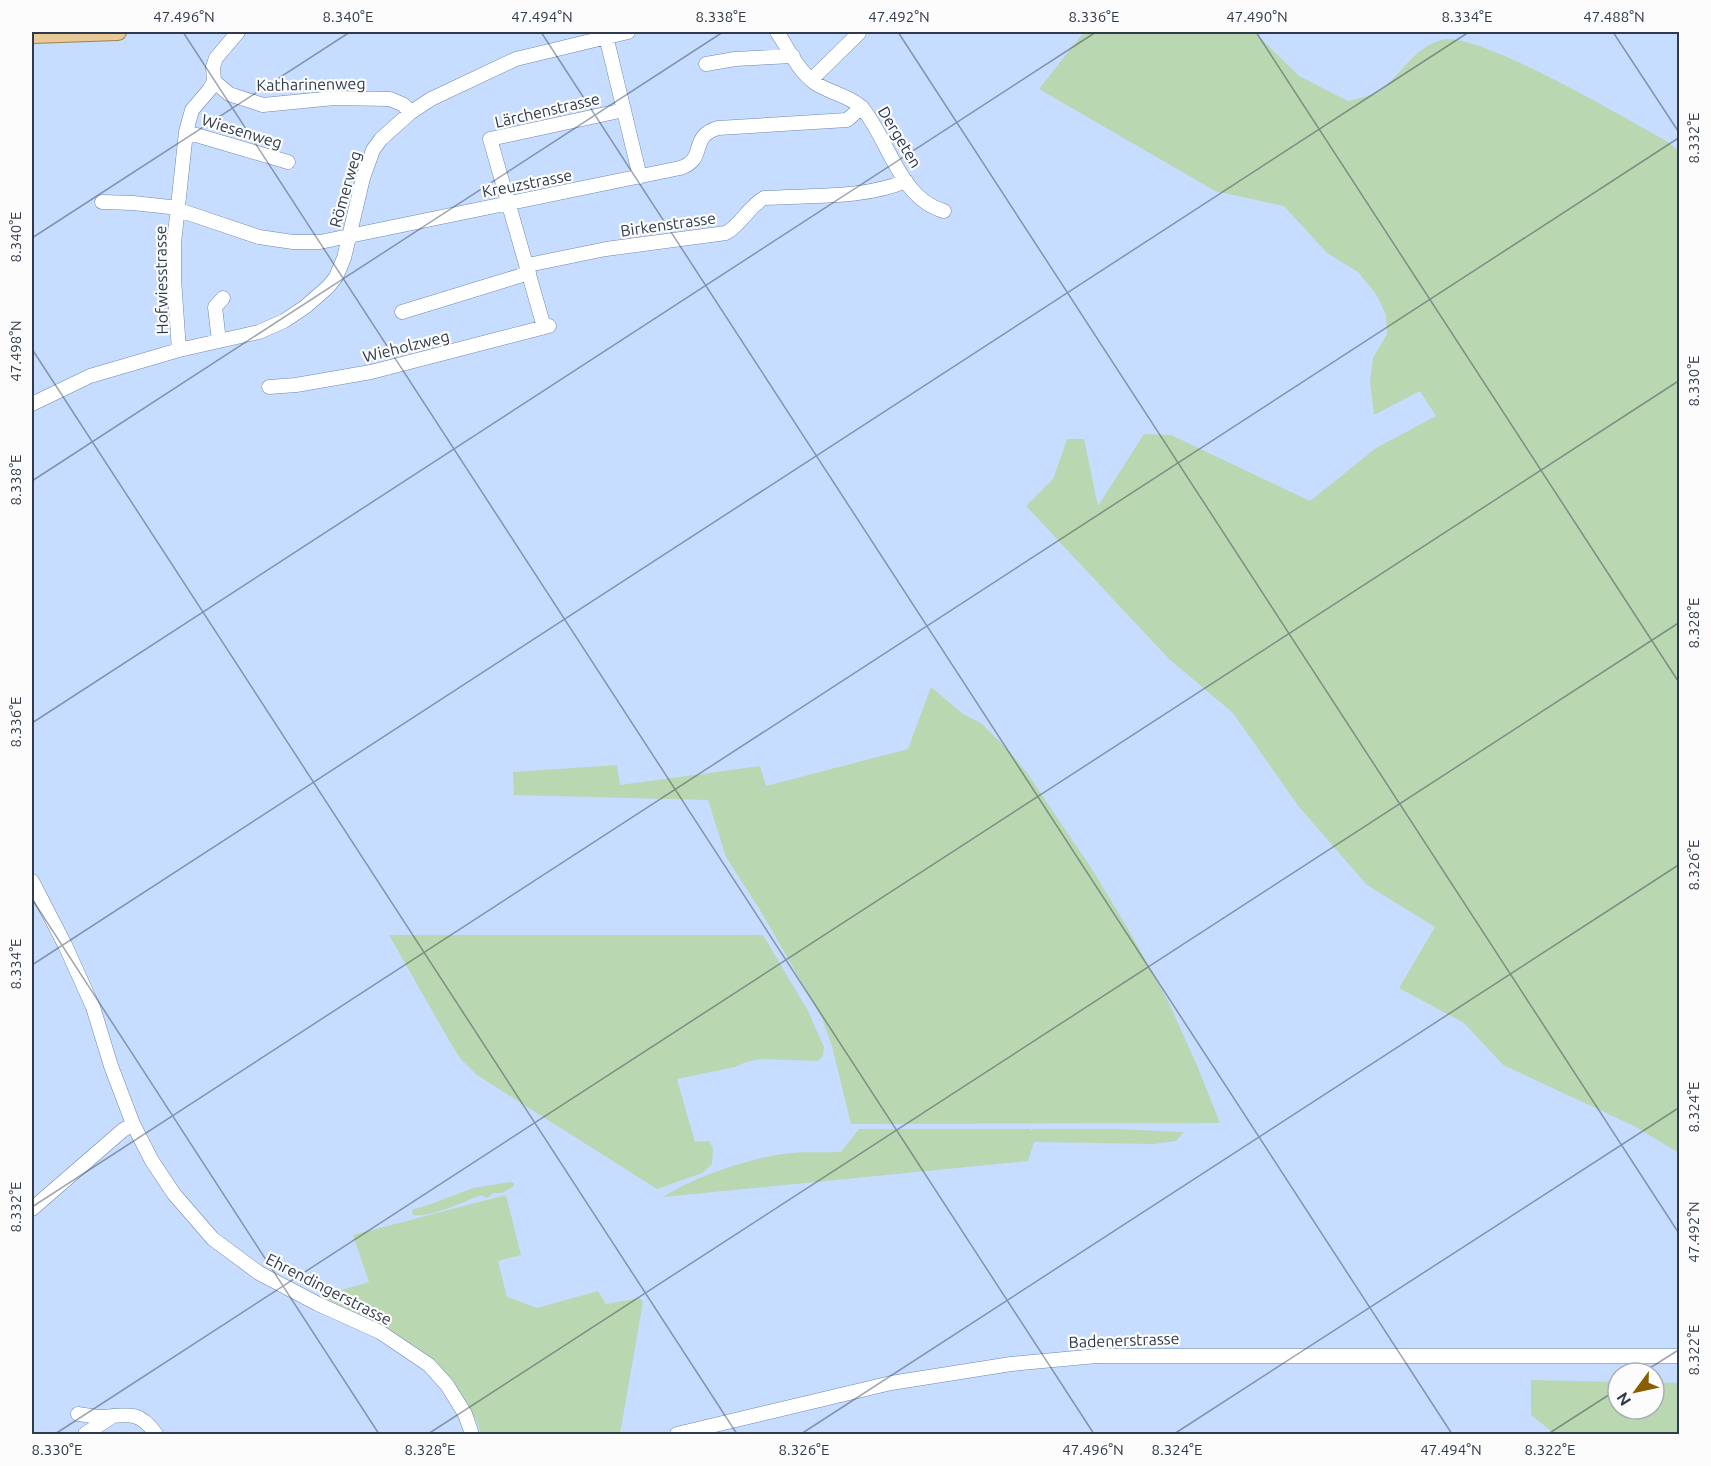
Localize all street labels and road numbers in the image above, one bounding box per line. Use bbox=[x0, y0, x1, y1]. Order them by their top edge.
street label: Katharinenweg bbox=[256, 74, 366, 94]
street label: Lärchenstrasse bbox=[493, 89, 601, 131]
street label: Dergeten bbox=[875, 103, 925, 171]
street label: Wiesenweg bbox=[200, 110, 284, 152]
street label: Römerweg bbox=[325, 149, 365, 229]
street label: Kreuzstrasse bbox=[480, 165, 574, 201]
street label: Birkenstrasse bbox=[619, 208, 717, 240]
street label: Hofwiesstrasse bbox=[151, 225, 171, 335]
street label: Wieholzweg bbox=[361, 327, 451, 365]
street label: Ehrendingerstrasse bbox=[263, 1249, 395, 1329]
street label: Badenerstrasse bbox=[1068, 1329, 1180, 1351]

